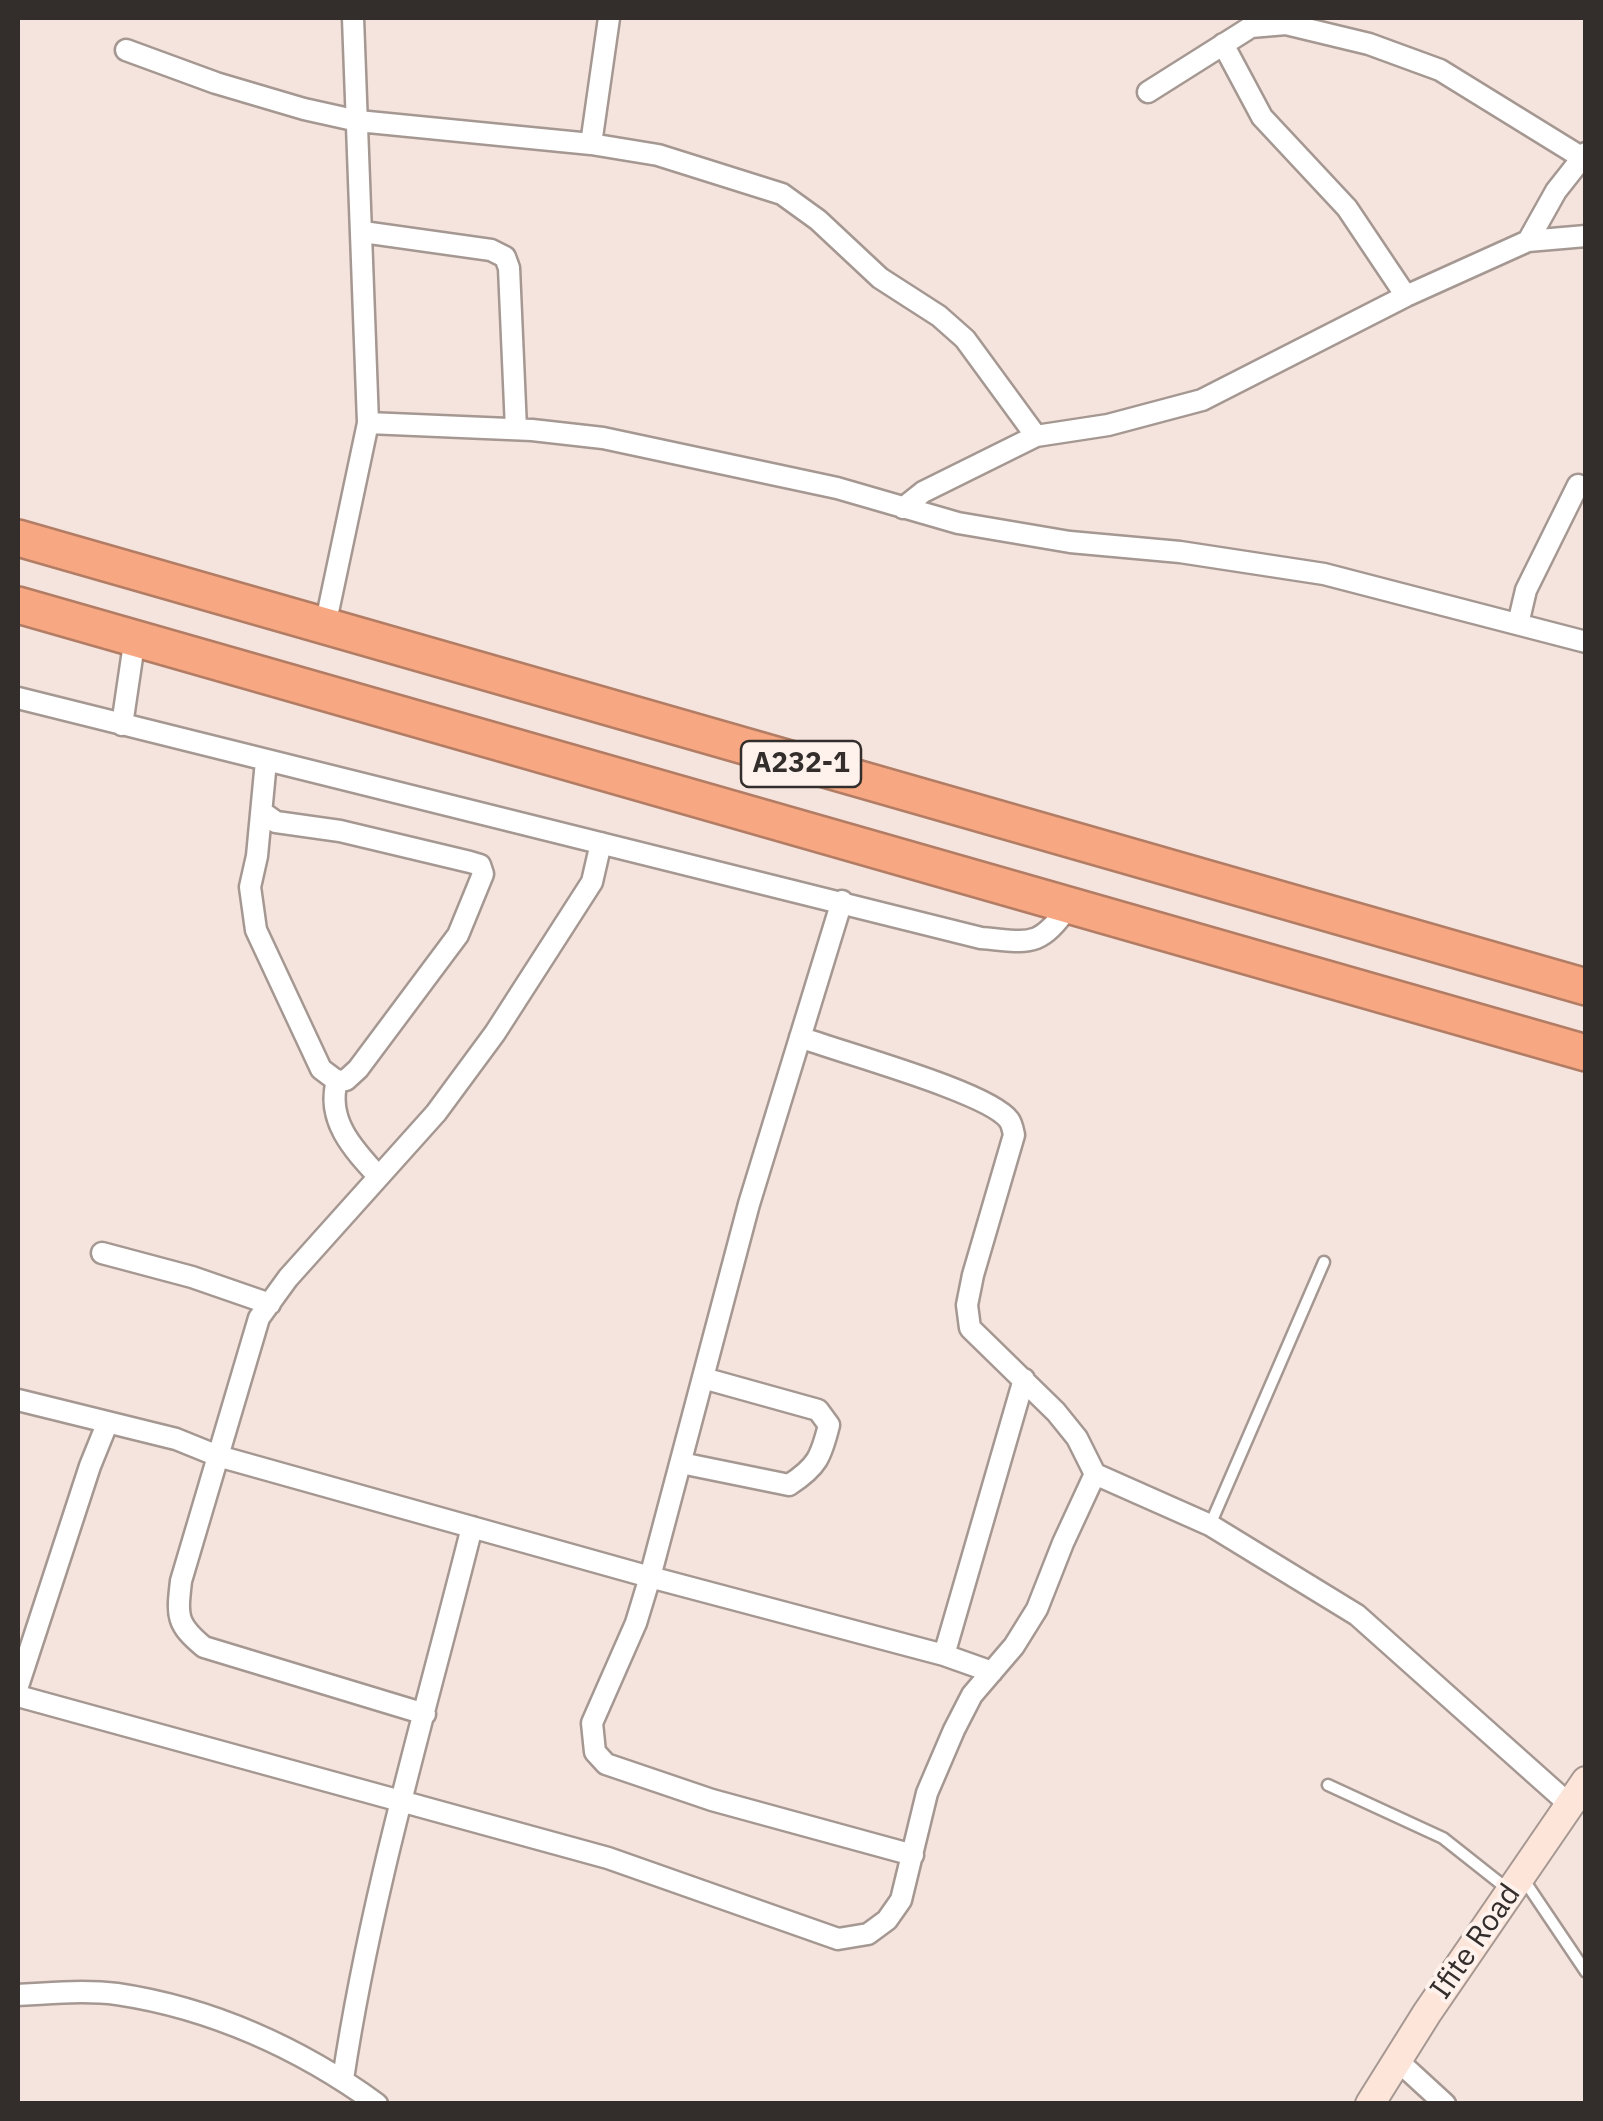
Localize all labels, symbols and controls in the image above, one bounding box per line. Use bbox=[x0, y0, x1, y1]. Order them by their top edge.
road number: A232-1 bbox=[741, 741, 861, 787]
street label: Ifite Road bbox=[1423, 1878, 1529, 2006]

